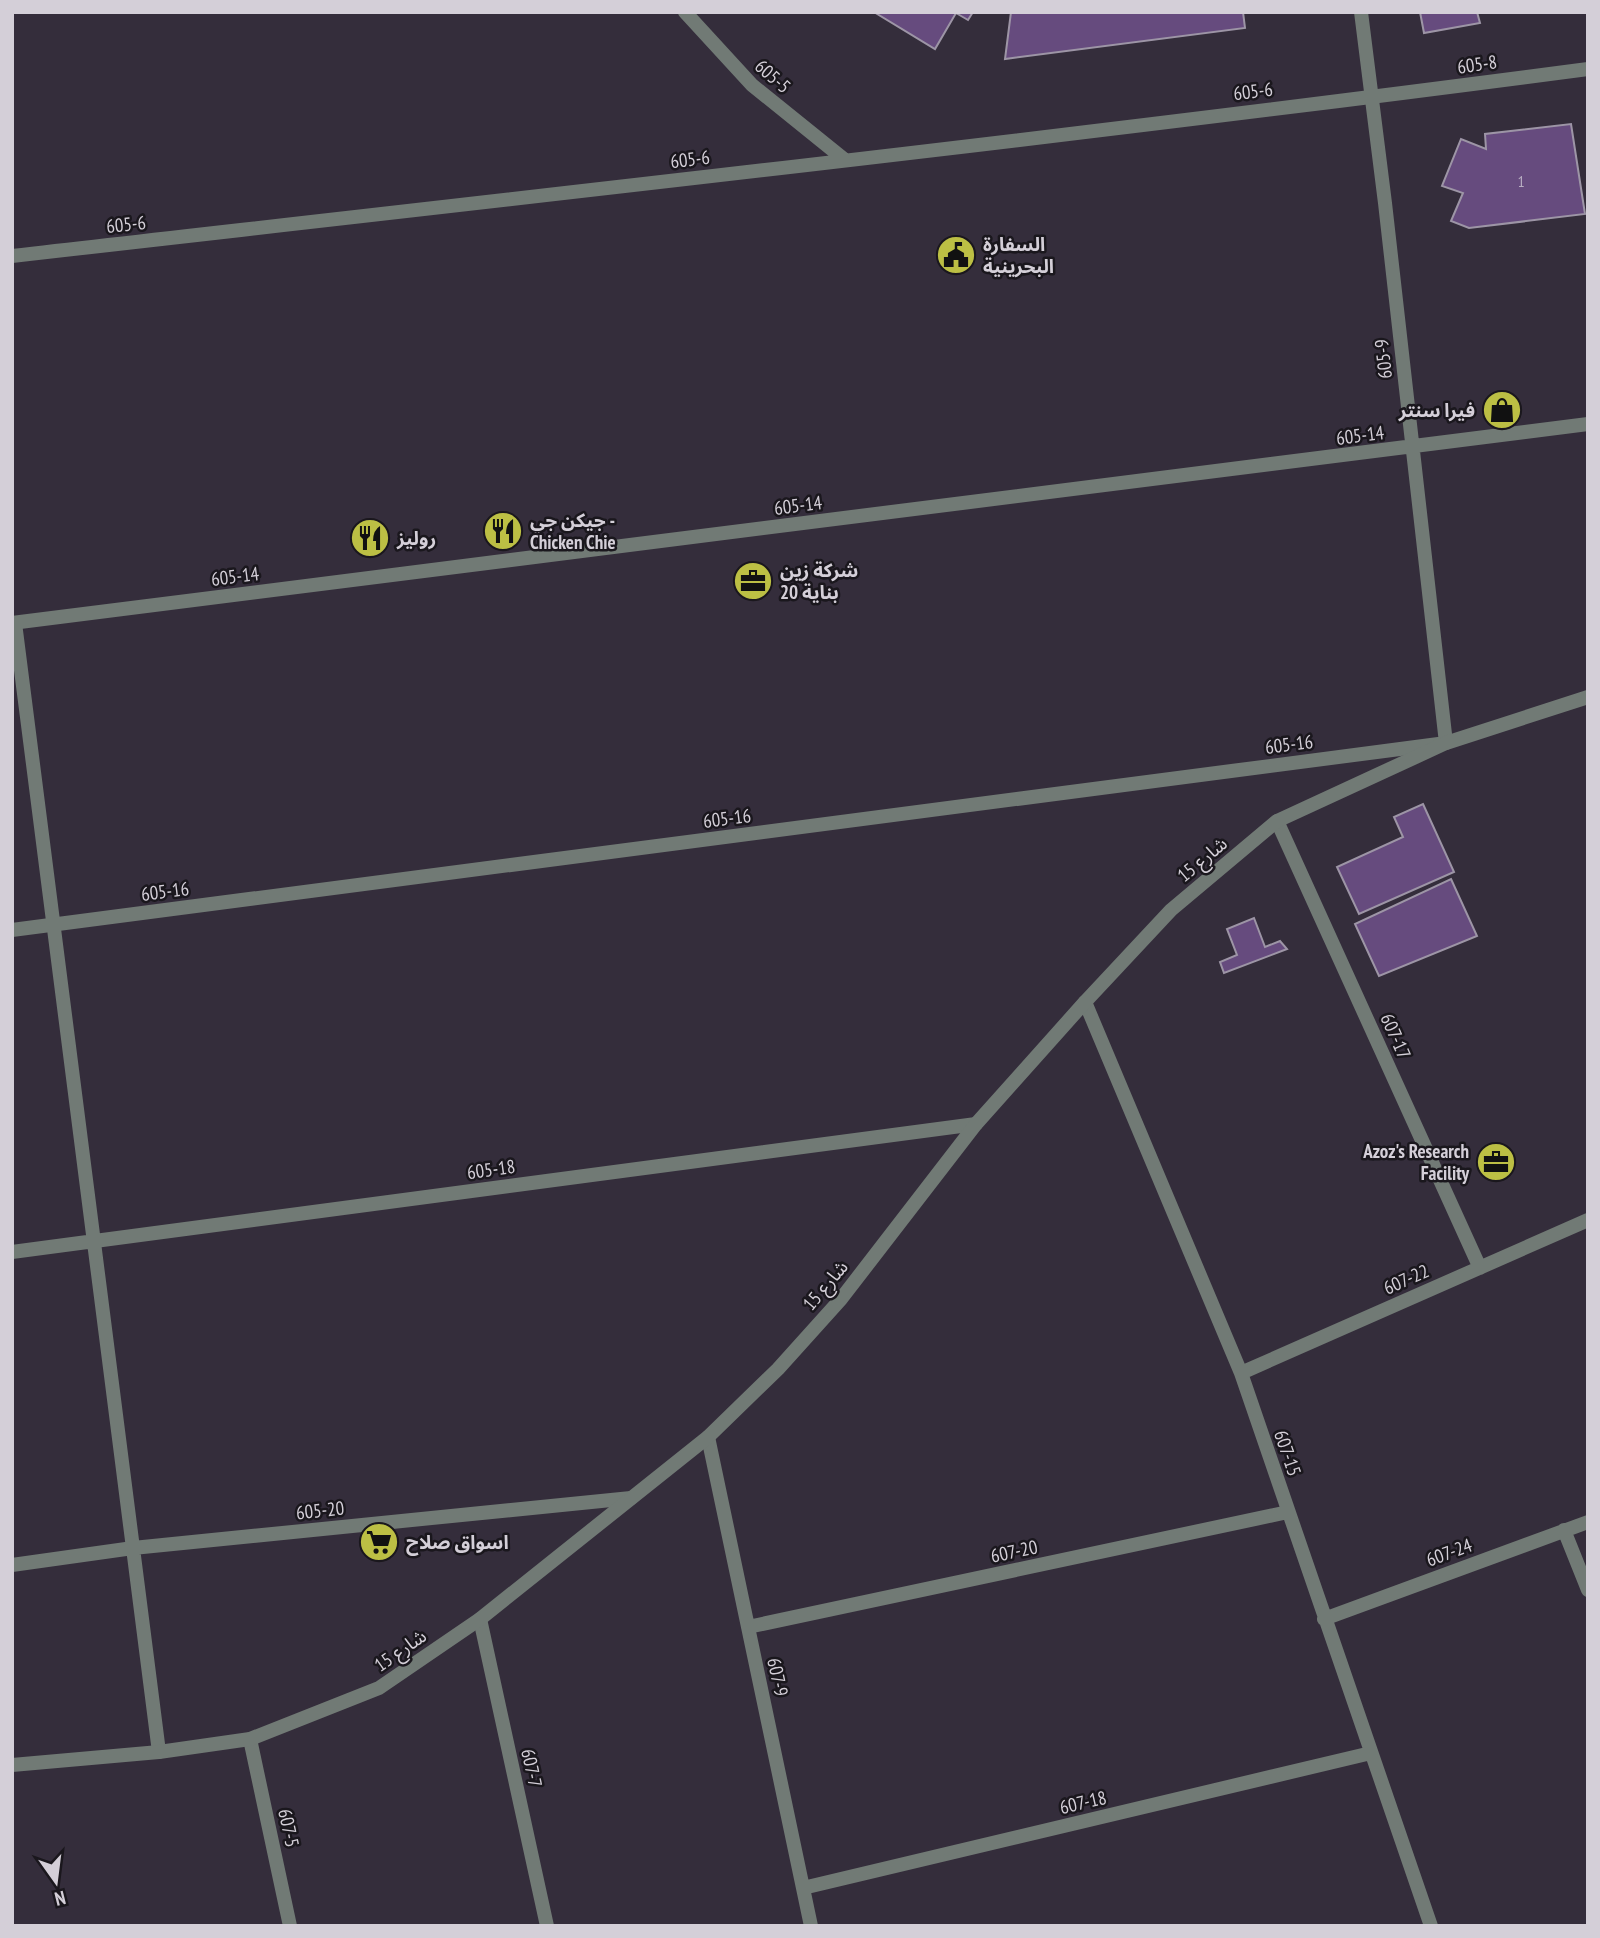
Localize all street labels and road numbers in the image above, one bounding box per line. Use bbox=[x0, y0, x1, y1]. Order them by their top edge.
street label: 605-8 bbox=[1456, 49, 1498, 79]
street label: 605-5 bbox=[750, 54, 796, 98]
street label: 605-6 bbox=[1232, 77, 1274, 105]
street label: 605-6 bbox=[669, 145, 711, 173]
street label: 605-6 bbox=[105, 210, 147, 238]
street label: 605-9 bbox=[1369, 338, 1397, 380]
street label: 605-14 bbox=[1335, 420, 1386, 450]
street label: 605-14 bbox=[773, 490, 824, 520]
street label: 605-14 bbox=[210, 561, 261, 591]
street label: 605-16 bbox=[1264, 729, 1314, 759]
street label: 605-16 bbox=[702, 803, 752, 833]
street label: شارع 15 bbox=[1172, 831, 1233, 888]
street label: 605-16 bbox=[140, 876, 190, 906]
street label: 607-17 bbox=[1375, 1010, 1417, 1062]
street label: 605-18 bbox=[465, 1154, 517, 1184]
street label: شارع 15 bbox=[797, 1255, 854, 1316]
street label: 607-22 bbox=[1380, 1258, 1432, 1300]
street label: 607-15 bbox=[1269, 1427, 1307, 1479]
street label: 605-20 bbox=[295, 1496, 345, 1524]
street label: 607-24 bbox=[1423, 1532, 1476, 1571]
street label: 607-20 bbox=[988, 1534, 1040, 1568]
street label: شارع 15 bbox=[369, 1623, 432, 1678]
street label: 607-9 bbox=[762, 1656, 794, 1698]
street label: 607-7 bbox=[516, 1747, 548, 1789]
street label: 607-18 bbox=[1057, 1785, 1109, 1819]
street label: 607-5 bbox=[273, 1807, 305, 1849]

